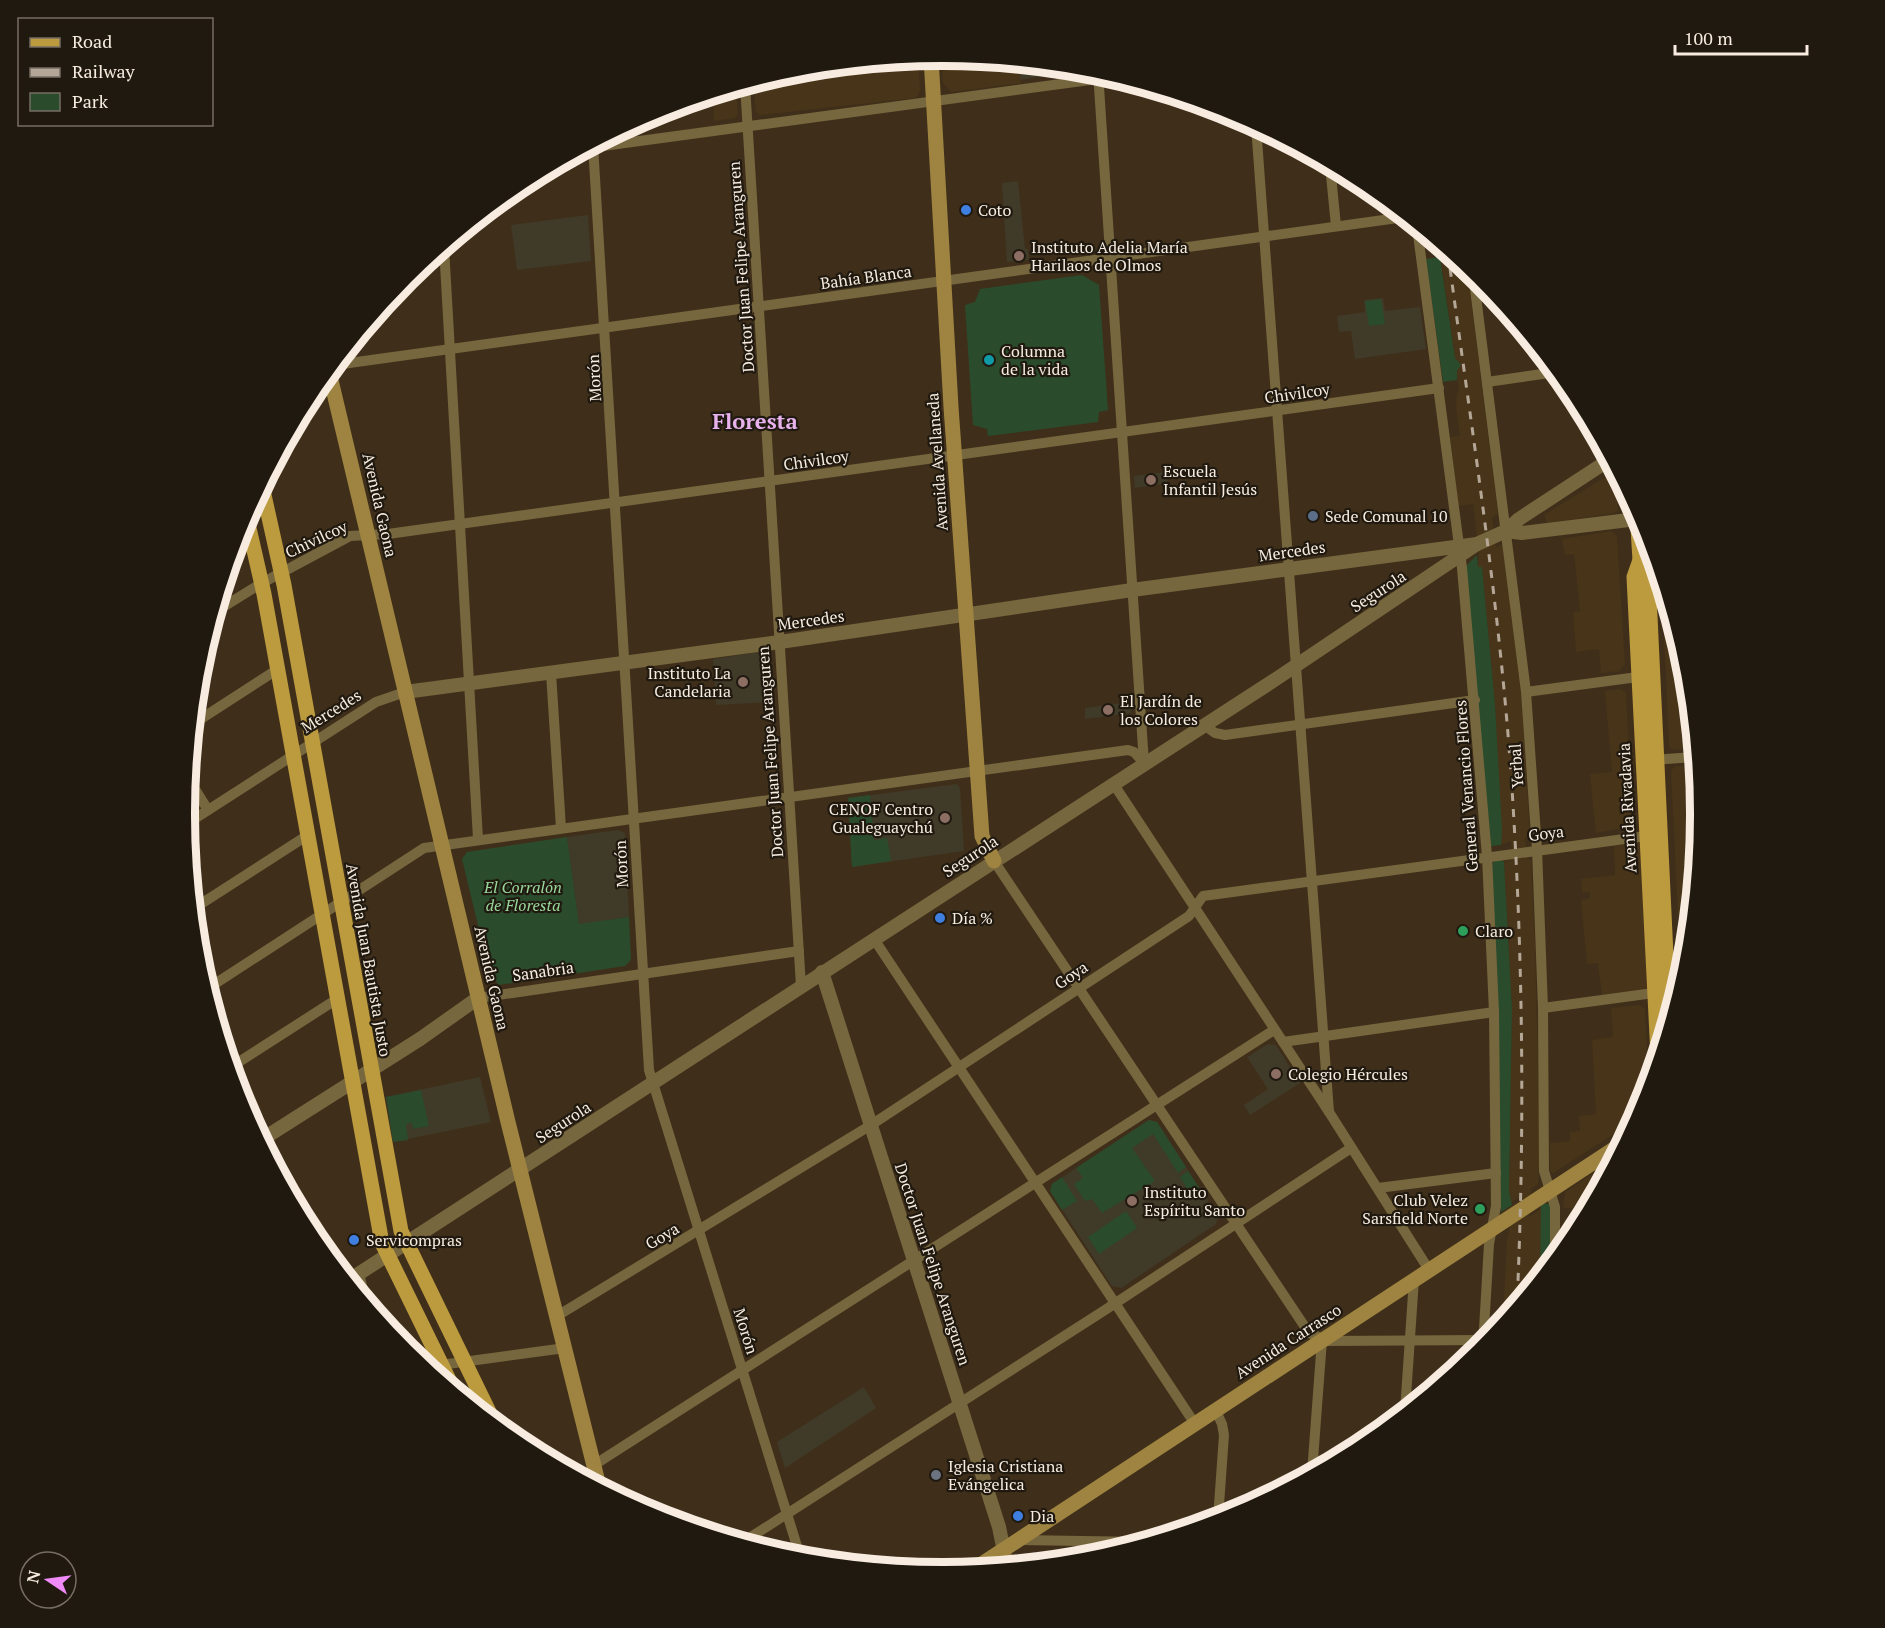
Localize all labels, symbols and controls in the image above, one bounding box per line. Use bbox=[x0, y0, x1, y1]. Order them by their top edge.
legend bbox=[18, 18, 213, 126]
scale bar bbox=[1675, 18, 1807, 56]
text: 100 m bbox=[1684, 26, 1733, 50]
text: Road bbox=[72, 29, 112, 53]
text: Railway bbox=[72, 59, 136, 83]
text: Park bbox=[72, 89, 109, 113]
street label: Doctor Juan Felipe Aranguren bbox=[723, 160, 759, 373]
place label: Coto bbox=[978, 199, 1012, 221]
marker: Coto bbox=[959, 203, 973, 217]
place label: Instituto Adelia María Harilaos de Olmos bbox=[1031, 236, 1188, 276]
marker: Instituto Adelia María Harilaos de Olmos bbox=[1012, 249, 1026, 263]
street label: Bahía Blanca bbox=[819, 260, 913, 294]
place label: Columna de la vida bbox=[1001, 340, 1069, 380]
street label: Morón bbox=[582, 353, 606, 402]
marker: Columna de la vida bbox=[982, 353, 996, 367]
street label: Chivilcoy bbox=[1263, 377, 1332, 408]
street label: Avenida Avellaneda bbox=[921, 392, 953, 532]
district label: Floresta bbox=[712, 406, 798, 435]
street label: Chivilcoy bbox=[782, 444, 851, 475]
street label: Avenida Gaona bbox=[357, 451, 403, 559]
place label: Escuela Infantil Jesús bbox=[1163, 460, 1257, 500]
marker: Escuela Infantil Jesús bbox=[1144, 473, 1158, 487]
place label: Sede Comunal 10 bbox=[1325, 505, 1448, 527]
marker: Sede Comunal 10 bbox=[1306, 509, 1320, 523]
street label: Chivilcoy bbox=[281, 515, 351, 563]
street label: Mercedes bbox=[1257, 535, 1327, 567]
street label: Segurola bbox=[1346, 565, 1410, 617]
street label: Mercedes bbox=[776, 604, 846, 636]
street label: Doctor Juan Felipe Aranguren bbox=[752, 645, 788, 858]
place label: Instituto La Candelaria bbox=[648, 662, 731, 702]
marker: Instituto La Candelaria bbox=[736, 675, 750, 689]
street label: Mercedes bbox=[297, 684, 365, 738]
place label: El Jardín de los Colores bbox=[1120, 690, 1202, 730]
street label: General Venancio Flores bbox=[1449, 699, 1483, 873]
marker: El Jardín de los Colores bbox=[1101, 703, 1115, 717]
street label: Yerbal bbox=[1503, 743, 1529, 789]
street label: Avenida Rivadavia bbox=[1613, 743, 1641, 873]
place label: CENOF Centro Gualeguaychú bbox=[829, 798, 933, 838]
marker: CENOF Centro Gualeguaychú bbox=[938, 811, 952, 825]
street label: Goya bbox=[1527, 820, 1565, 846]
street label: Segurola bbox=[938, 830, 1002, 882]
street label: Morón bbox=[609, 839, 633, 888]
street label: Avenida Juan Bautista Justo bbox=[341, 862, 397, 1059]
park label: El Corralón de Floresta bbox=[483, 876, 562, 916]
place label: Día % bbox=[952, 907, 993, 929]
marker: Día % bbox=[933, 911, 947, 925]
place label: Claro bbox=[1475, 920, 1513, 942]
street label: Avenida Gaona bbox=[469, 924, 515, 1032]
marker: Claro bbox=[1456, 924, 1470, 938]
street label: Sanabria bbox=[511, 956, 575, 986]
street label: Goya bbox=[1050, 956, 1092, 994]
place label: Colegio Hércules bbox=[1288, 1063, 1408, 1085]
marker: Colegio Hércules bbox=[1269, 1067, 1283, 1081]
street label: Segurola bbox=[531, 1096, 595, 1148]
street label: Doctor Juan Felipe Aranguren bbox=[890, 1160, 976, 1368]
place label: Instituto Espíritu Santo bbox=[1144, 1181, 1245, 1221]
place label: Club Velez Sarsfield Norte bbox=[1362, 1189, 1468, 1229]
marker: Instituto Espíritu Santo bbox=[1125, 1194, 1139, 1208]
marker: Club Velez Sarsfield Norte bbox=[1473, 1202, 1487, 1216]
street label: Goya bbox=[641, 1217, 683, 1255]
place label: Servicompras bbox=[366, 1229, 462, 1251]
marker: Servicompras bbox=[347, 1233, 361, 1247]
street label: Avenida Carrasco bbox=[1231, 1298, 1345, 1384]
street label: Morón bbox=[729, 1305, 764, 1357]
place label: Iglesia Cristiana Evángelica bbox=[948, 1455, 1063, 1495]
marker: Iglesia Cristiana Evángelica bbox=[929, 1468, 943, 1482]
place label: Dia bbox=[1030, 1505, 1054, 1527]
marker: Dia bbox=[1011, 1509, 1025, 1523]
north arrow bbox=[18, 1550, 78, 1610]
text: N bbox=[21, 1568, 45, 1585]

